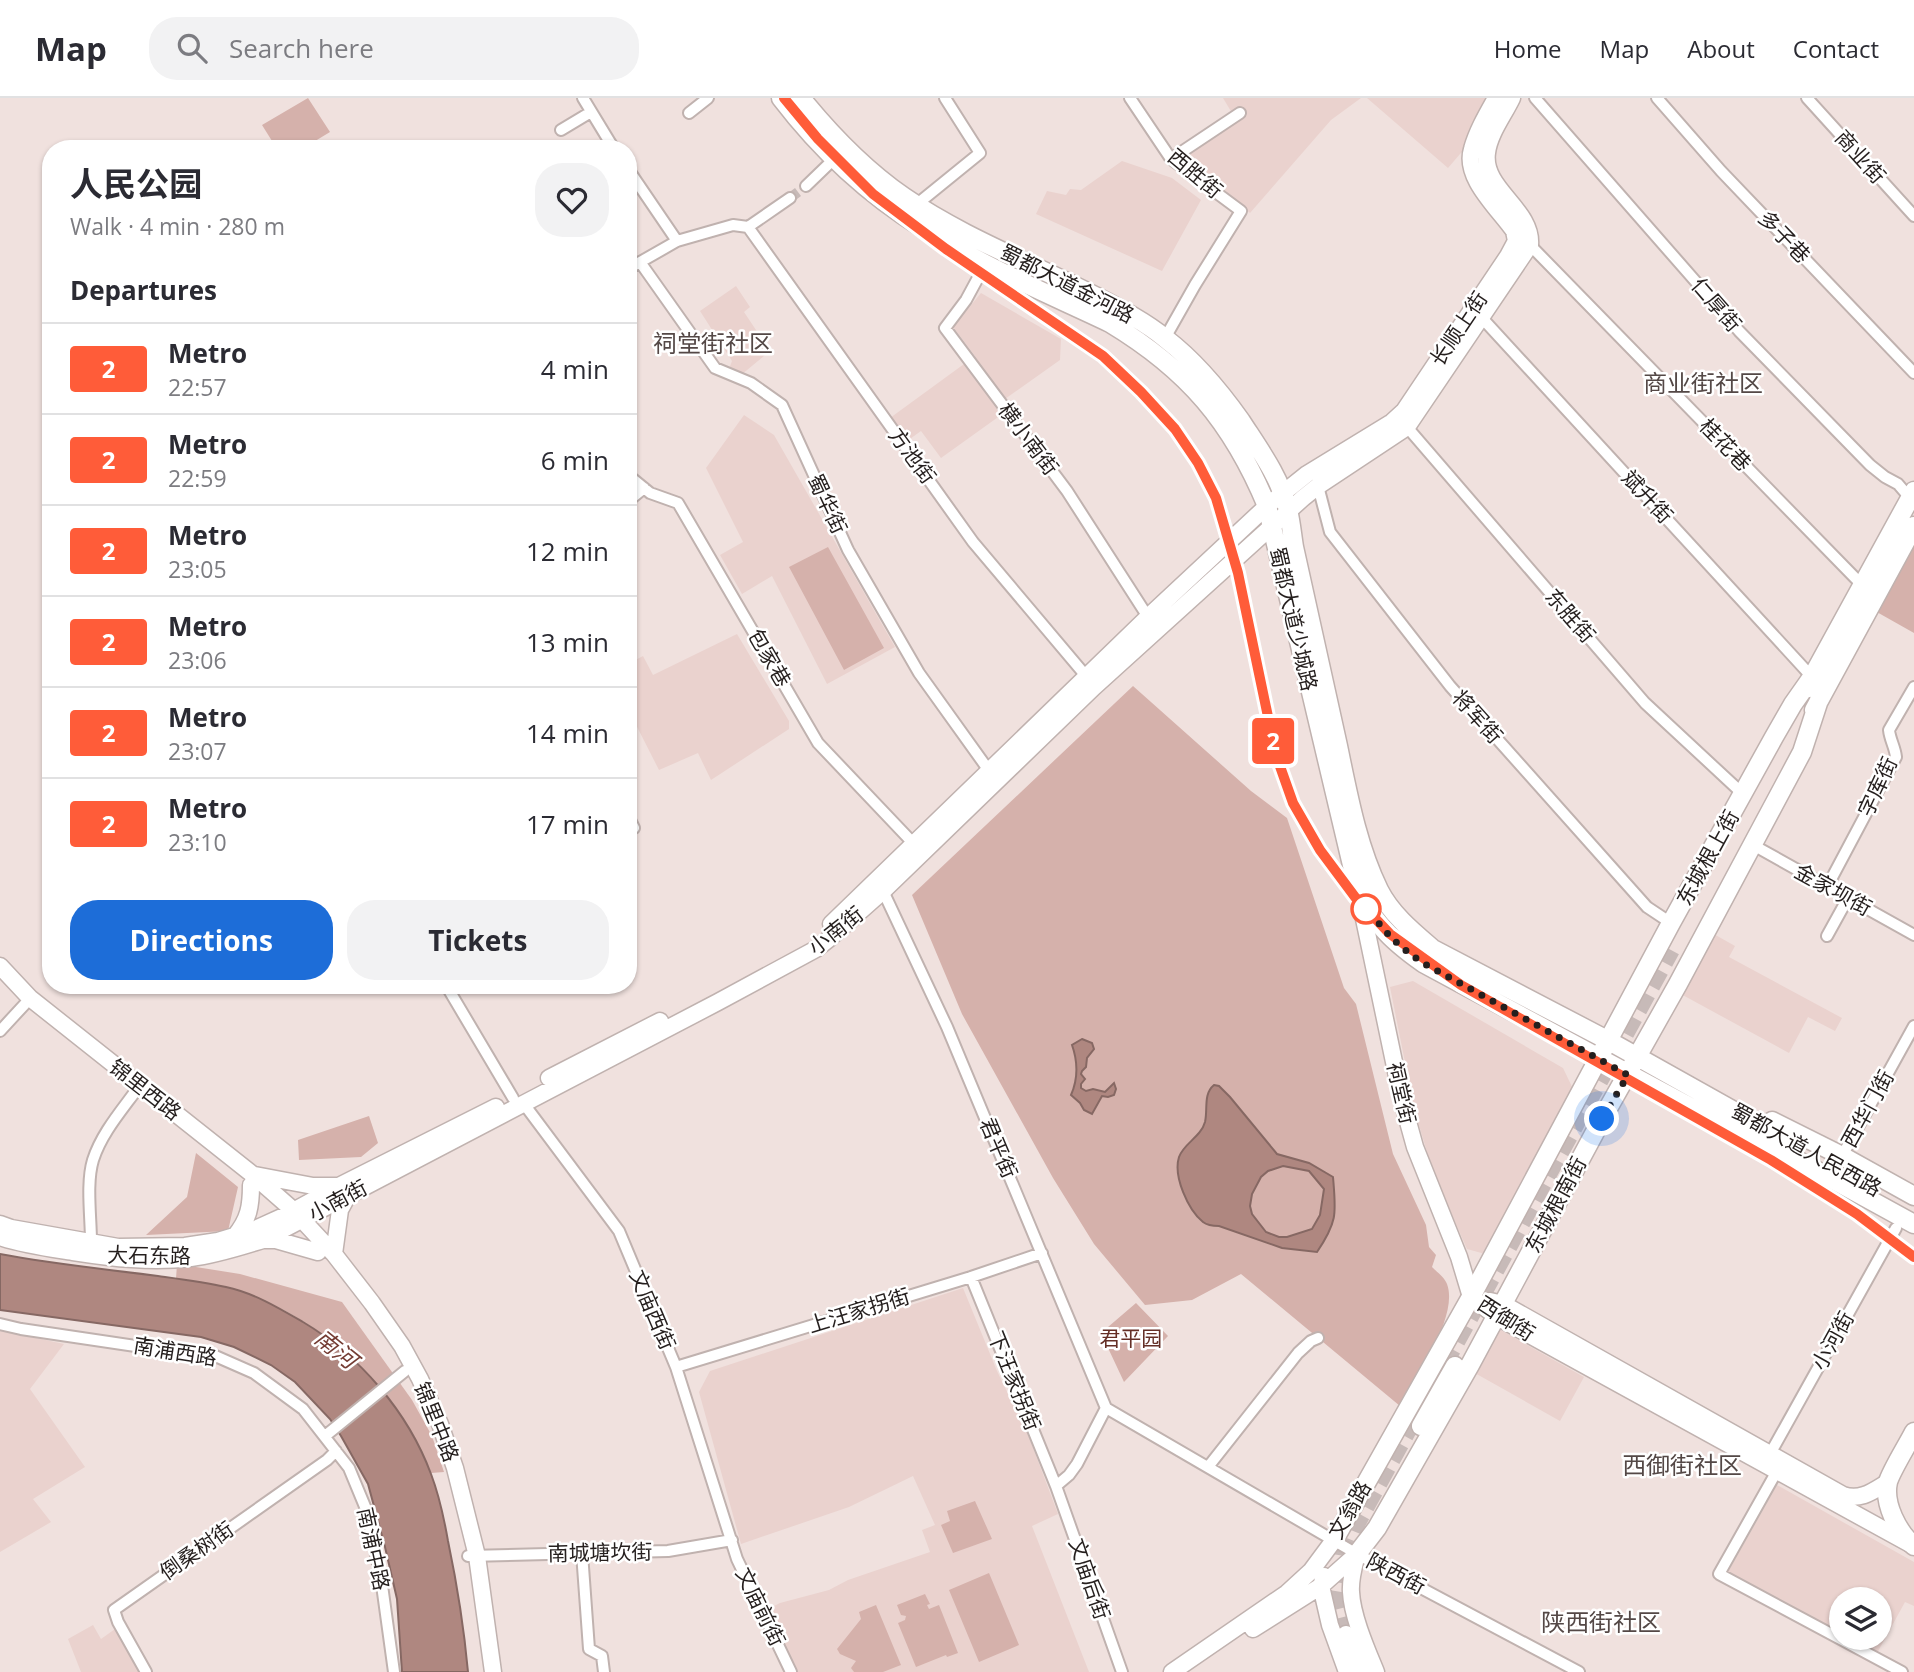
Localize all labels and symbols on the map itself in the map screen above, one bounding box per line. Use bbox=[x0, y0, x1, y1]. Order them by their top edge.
street label: 商业街 bbox=[1829, 124, 1892, 189]
street label: 西胜街 bbox=[1163, 142, 1229, 204]
street label: 多子巷 bbox=[1753, 204, 1817, 269]
street label: 蜀都大道金河路 bbox=[996, 237, 1139, 329]
street label: 仁厚街 bbox=[1686, 271, 1748, 337]
street label: 长顺上街 bbox=[1423, 286, 1493, 371]
district label: 祠堂街社区 bbox=[653, 326, 773, 359]
district label: 商业街社区 bbox=[1643, 366, 1763, 399]
street label: 横小南街 bbox=[992, 396, 1065, 480]
street label: 桂花巷 bbox=[1694, 412, 1758, 477]
street label: 方池街 bbox=[883, 422, 943, 489]
street label: 斌升街 bbox=[1616, 464, 1679, 529]
street label: 蜀华街 bbox=[802, 469, 854, 538]
street label: 蜀都大道少城路 bbox=[1264, 544, 1324, 694]
street label: 东胜街 bbox=[1540, 582, 1602, 648]
street label: 包家巷 bbox=[742, 623, 798, 692]
street label: 将军街 bbox=[1446, 684, 1509, 749]
line badge: 2 bbox=[1250, 718, 1296, 764]
street label: 字库街 bbox=[1851, 752, 1903, 821]
street label: 东城根上街 bbox=[1669, 805, 1745, 910]
street label: 金家坝街 bbox=[1790, 857, 1877, 922]
unlabelled marker bbox=[1351, 894, 1381, 924]
street label: 小南街 bbox=[802, 900, 869, 961]
street label: 锦里西路 bbox=[104, 1052, 187, 1126]
street label: 祠堂街 bbox=[1381, 1059, 1423, 1127]
street label: 西华门街 bbox=[1835, 1065, 1900, 1152]
street label: 蜀都大道人民西路 bbox=[1726, 1096, 1887, 1202]
your location bbox=[1584, 1101, 1619, 1136]
street label: 君平街 bbox=[974, 1113, 1024, 1182]
street label: 东城根南街 bbox=[1518, 1152, 1592, 1257]
street label: 小南街 bbox=[303, 1173, 372, 1227]
street label: 大石东路 bbox=[107, 1240, 191, 1270]
street label: 文庙西街 bbox=[624, 1265, 682, 1354]
street label: 上汪家拐街 bbox=[804, 1281, 913, 1339]
street label: 西御街 bbox=[1473, 1289, 1541, 1347]
street label: 小河街 bbox=[1805, 1306, 1860, 1375]
water label: 南河 bbox=[309, 1321, 368, 1378]
park label: 君平园 bbox=[1100, 1324, 1163, 1352]
street label: 下汪家拐街 bbox=[982, 1327, 1048, 1435]
street label: 南浦西路 bbox=[131, 1331, 219, 1371]
street label: 锦里中路 bbox=[408, 1377, 466, 1466]
district label: 西御街社区 bbox=[1622, 1448, 1742, 1481]
street label: 文翁路 bbox=[1321, 1475, 1377, 1544]
street label: 南浦中路 bbox=[352, 1505, 396, 1593]
street label: 倒桑树街 bbox=[154, 1515, 239, 1586]
street label: 文庙后街 bbox=[1063, 1534, 1117, 1623]
street label: 南城塘坎街 bbox=[547, 1537, 653, 1567]
street label: 陕西街 bbox=[1362, 1546, 1431, 1600]
street label: 文庙前街 bbox=[730, 1563, 792, 1650]
district label: 陕西街社区 bbox=[1541, 1605, 1661, 1638]

